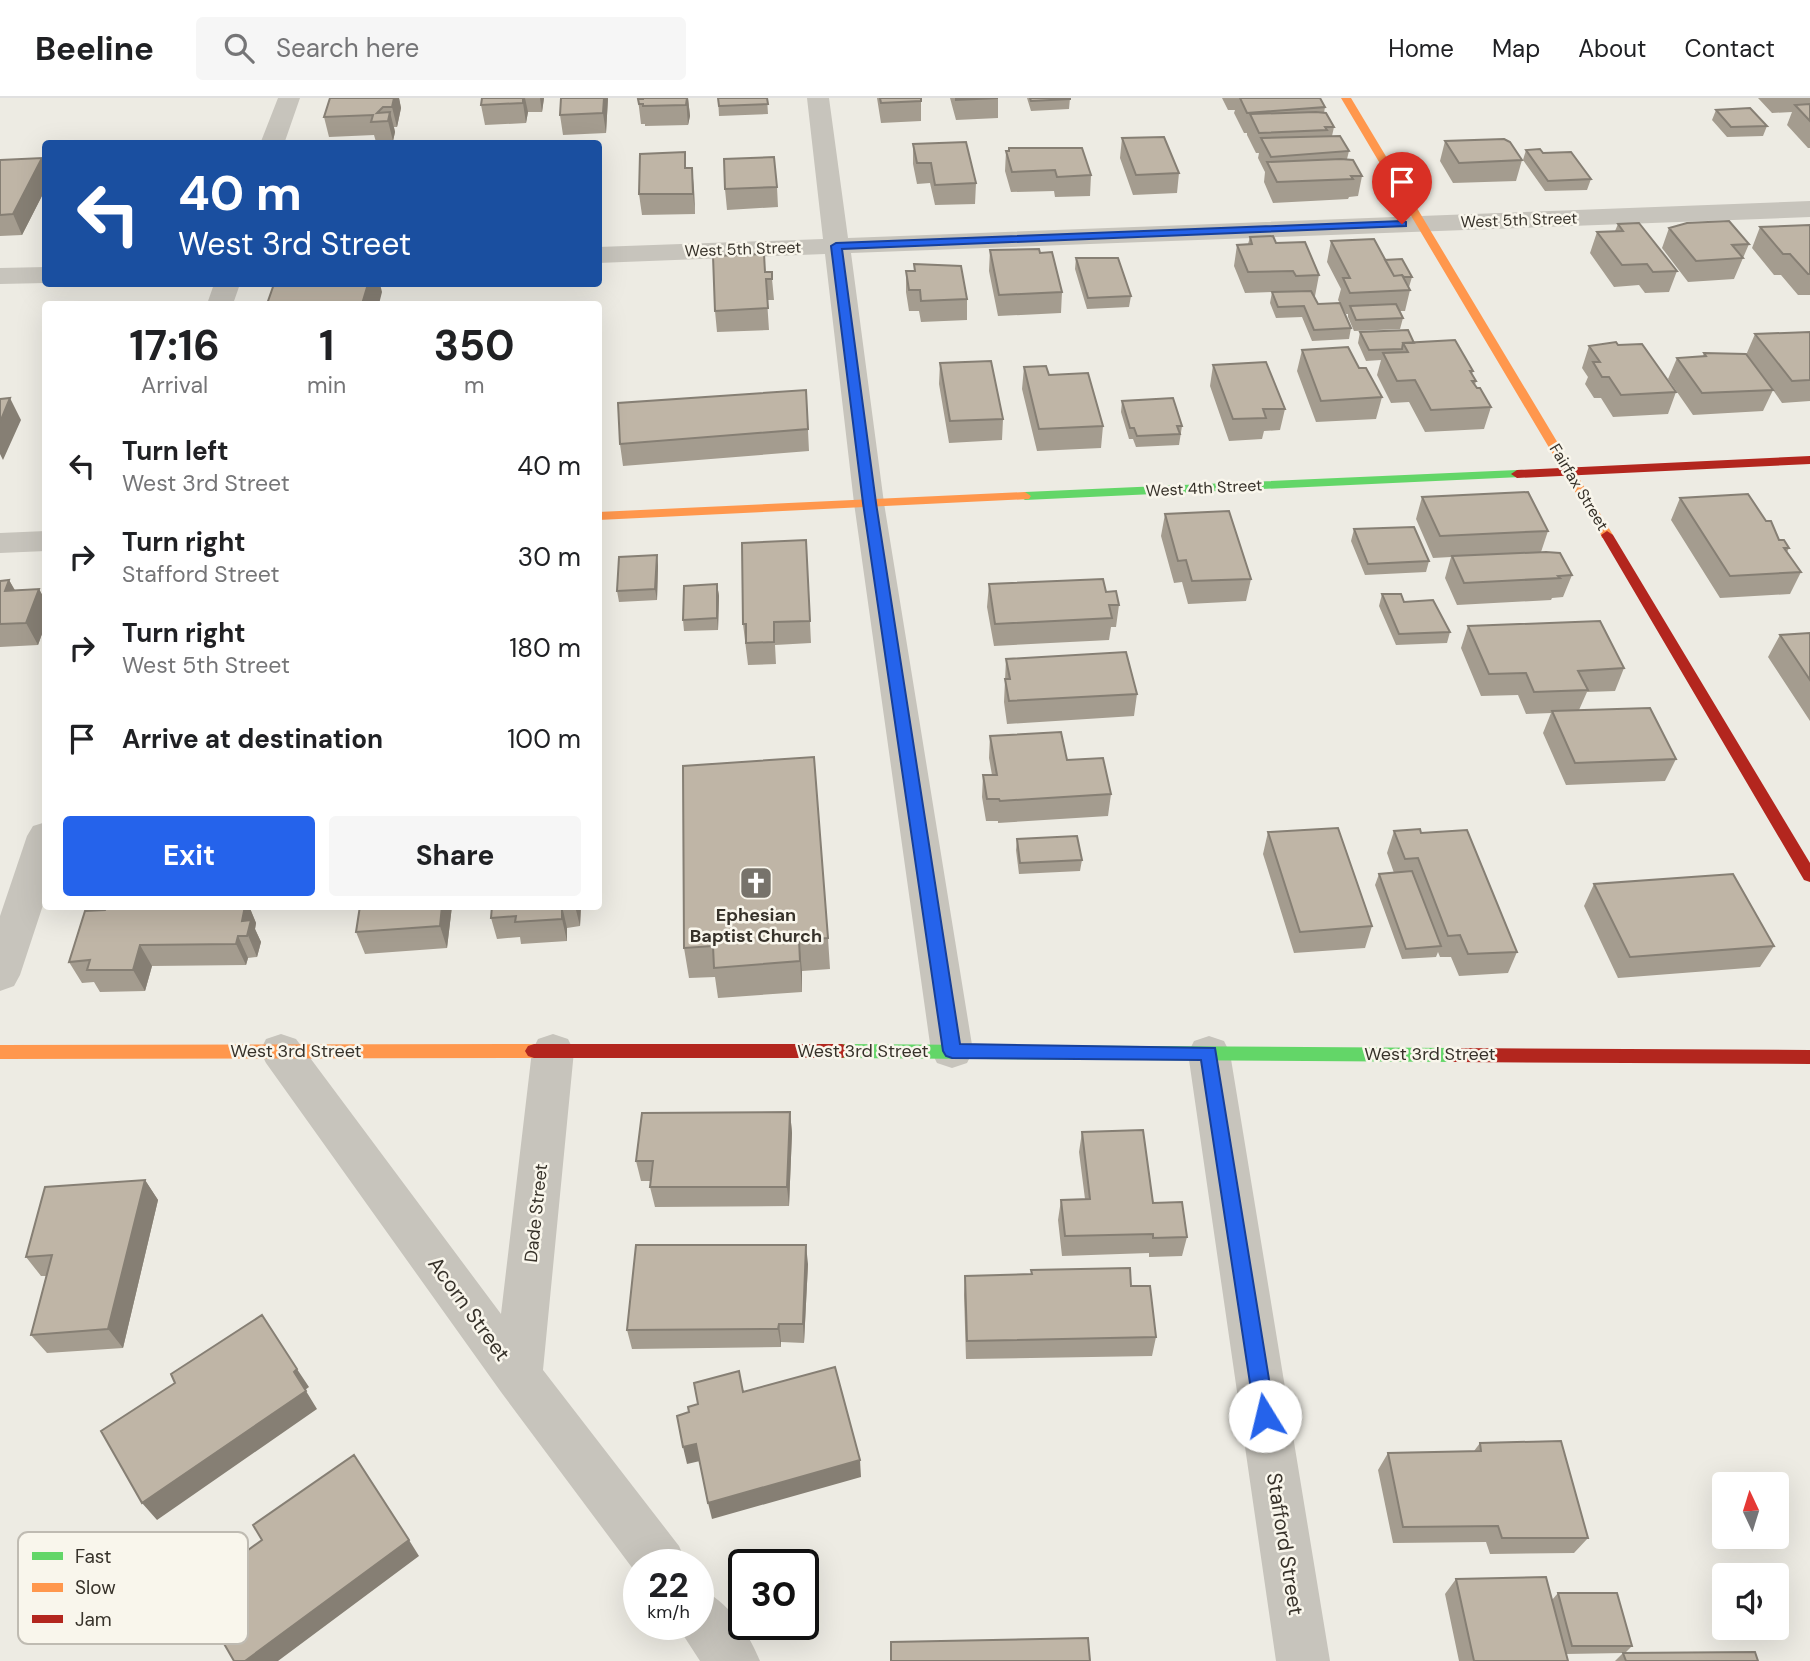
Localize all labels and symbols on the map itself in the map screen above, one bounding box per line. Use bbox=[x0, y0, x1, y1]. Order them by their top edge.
pin bbox=[1372, 152, 1432, 224]
street label: West 5th Street bbox=[1460, 207, 1578, 233]
street label: West 5th Street bbox=[684, 236, 802, 262]
street label: Fairfax Street bbox=[1545, 440, 1613, 534]
street label: West 4th Street bbox=[1145, 474, 1263, 502]
church icon: Ephesian Baptist Church bbox=[737, 864, 775, 902]
place label: Ephesian Baptist Church bbox=[690, 903, 822, 948]
street label: West 3rd Street bbox=[230, 1039, 362, 1063]
street label: West 3rd Street bbox=[797, 1039, 929, 1063]
street label: West 3rd Street bbox=[1364, 1042, 1496, 1066]
street label: Dade Street bbox=[519, 1162, 553, 1264]
street label: Acorn Street bbox=[422, 1251, 516, 1367]
position arrow bbox=[1228, 1379, 1302, 1453]
street label: Stafford Street bbox=[1260, 1471, 1310, 1617]
north arrow bbox=[1712, 1472, 1788, 1549]
legend bbox=[18, 1532, 248, 1644]
text: Fast bbox=[75, 1544, 111, 1569]
speed limit sign: 30 bbox=[728, 1549, 819, 1640]
text: Slow bbox=[75, 1575, 116, 1600]
text: Jam bbox=[75, 1607, 112, 1632]

